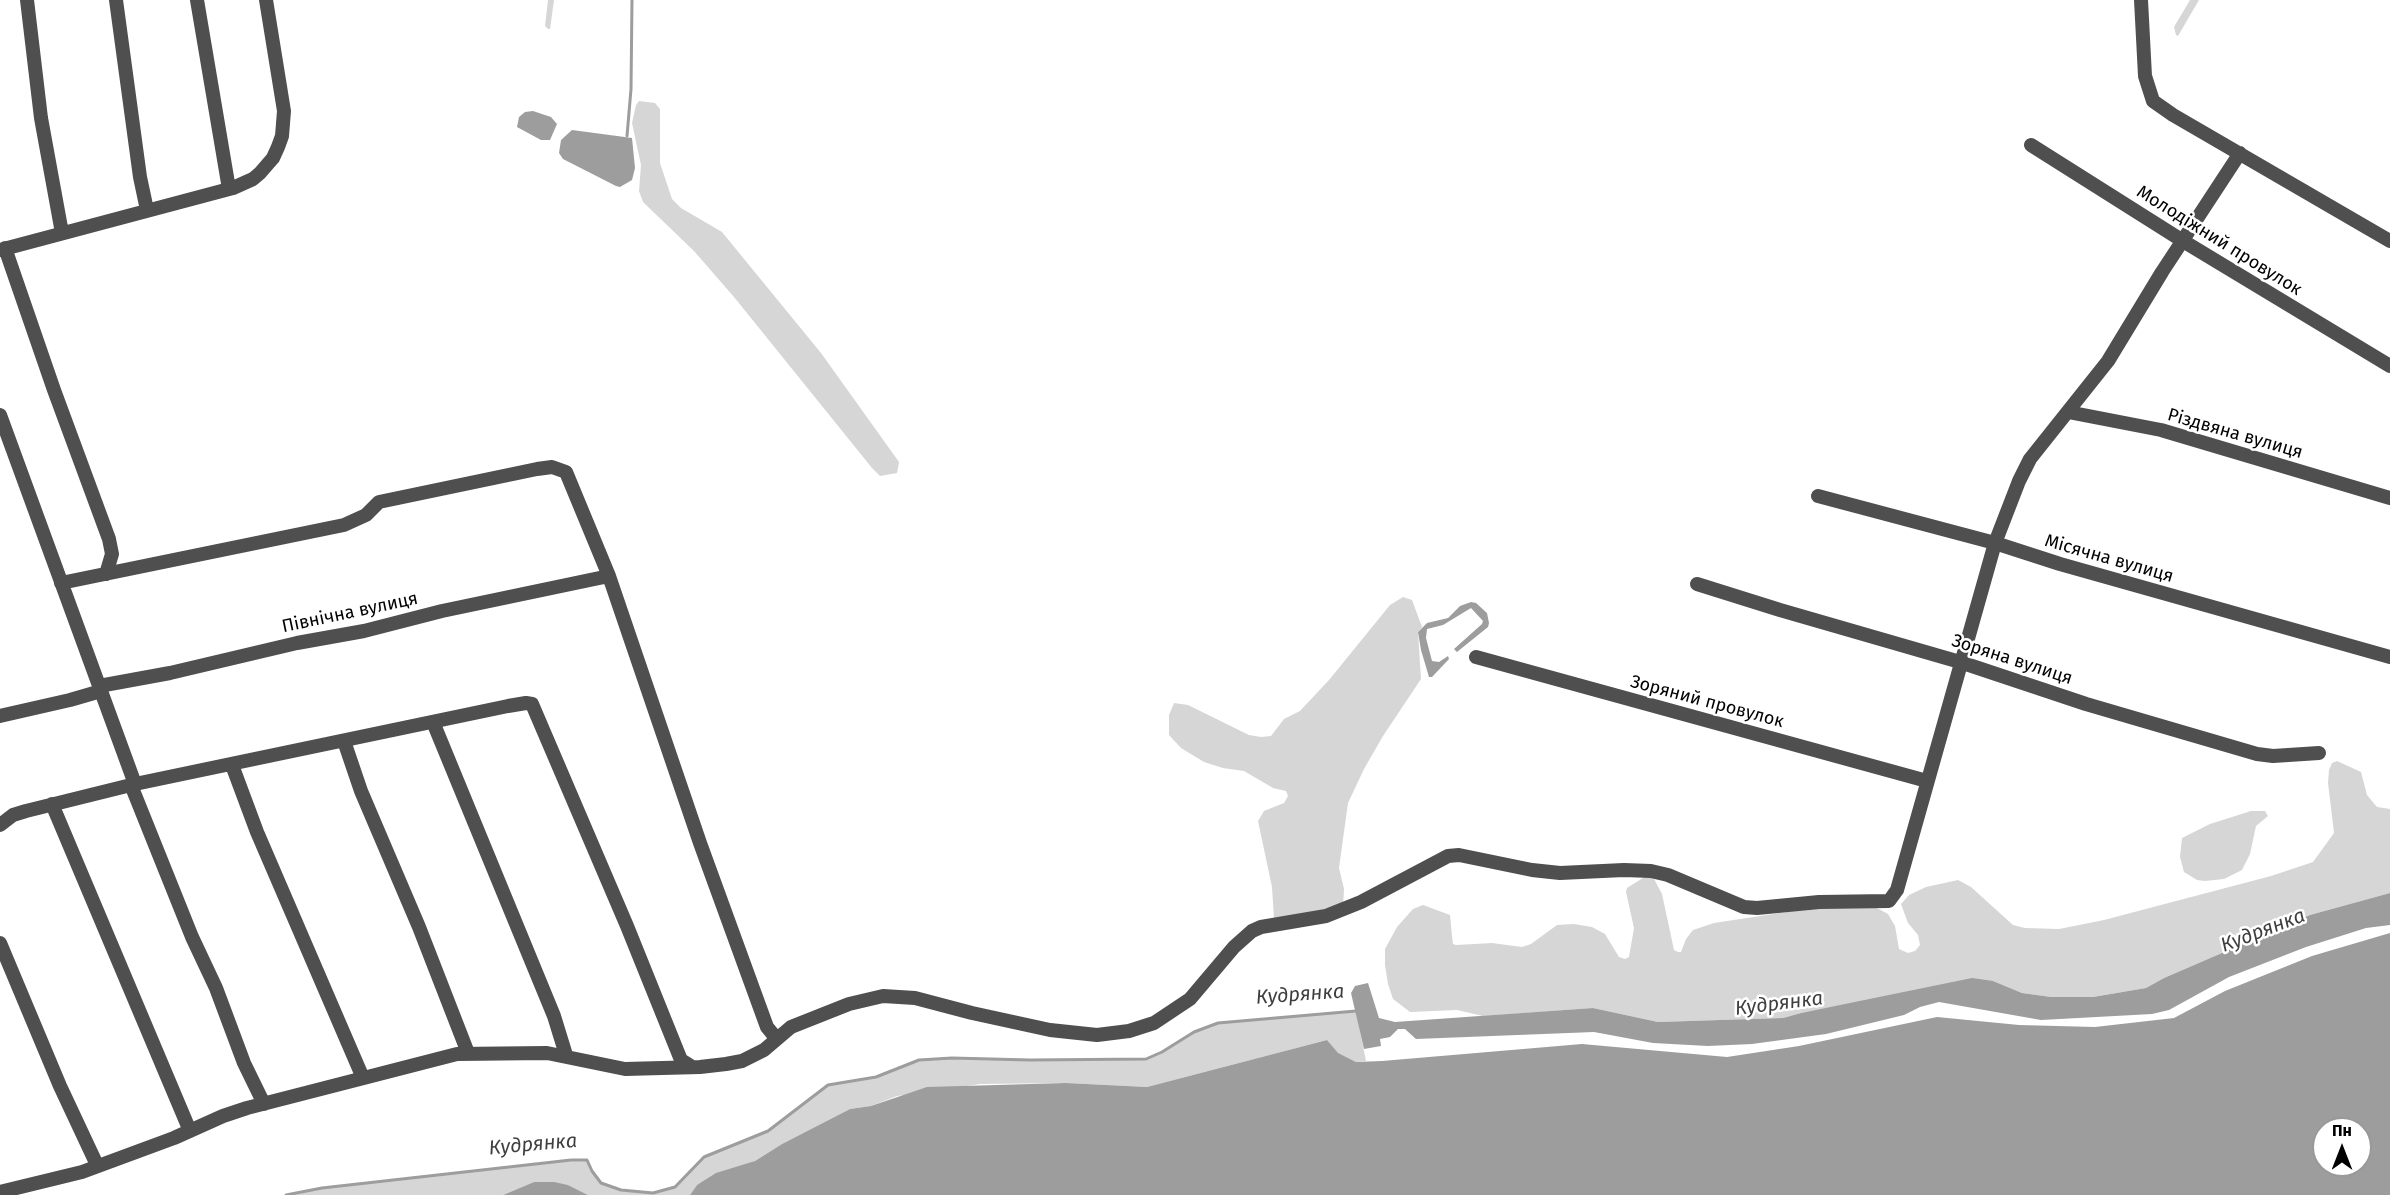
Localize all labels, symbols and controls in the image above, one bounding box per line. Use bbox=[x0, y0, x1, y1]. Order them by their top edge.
street label: Молодіжний провулок bbox=[2132, 181, 2306, 301]
street label: Різдвяна вулиця bbox=[2165, 404, 2305, 464]
street label: Місячна вулиця bbox=[2042, 530, 2176, 588]
street label: Північна вулиця bbox=[280, 588, 420, 638]
street label: Зоряна вулиця bbox=[1949, 630, 2075, 690]
street label: Зоряний провулок bbox=[1628, 671, 1786, 733]
water label: Кудрянка bbox=[2217, 904, 2309, 958]
water label: Кудрянка bbox=[1255, 980, 1345, 1010]
water label: Кудрянка bbox=[1734, 987, 1824, 1021]
north arrow bbox=[2312, 1117, 2372, 1177]
text: Пн bbox=[2332, 1121, 2352, 1140]
water label: Кудрянка bbox=[488, 1129, 578, 1161]

